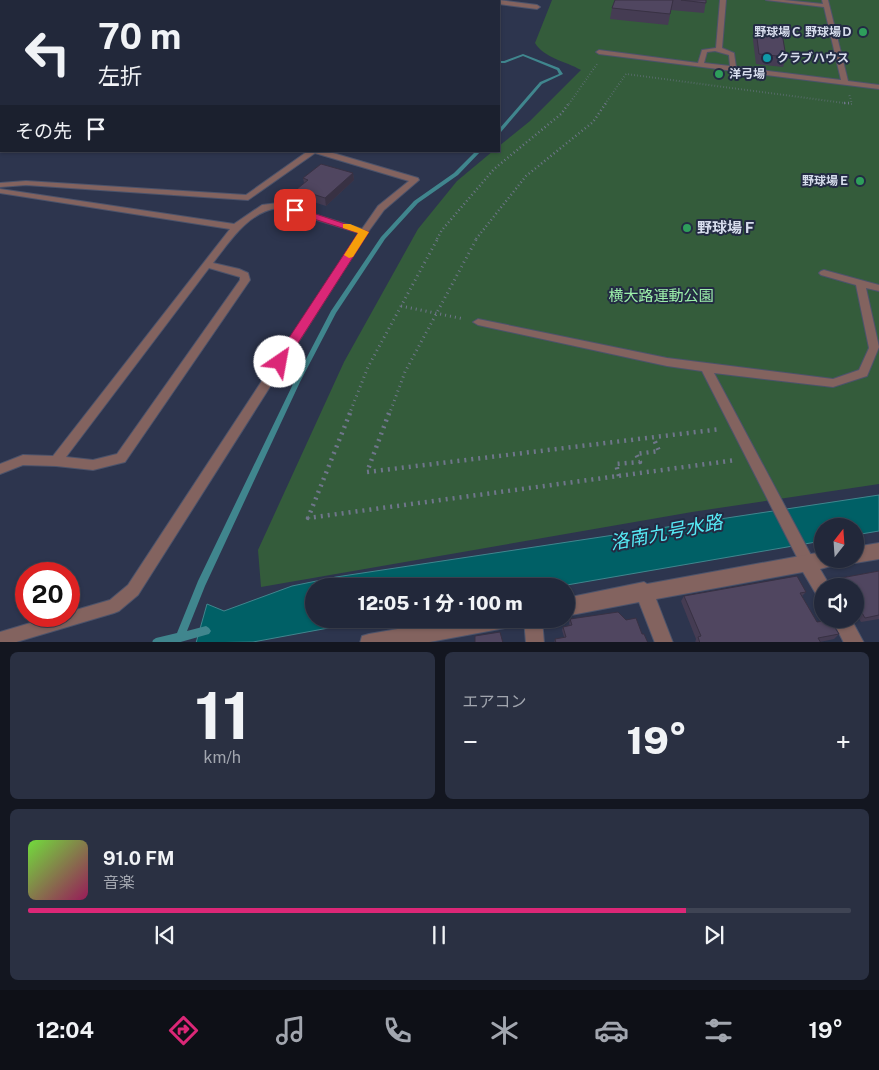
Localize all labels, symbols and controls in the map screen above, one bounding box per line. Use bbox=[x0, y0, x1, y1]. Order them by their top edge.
text: 70 m bbox=[98, 16, 181, 57]
icon: left bbox=[15, 20, 80, 85]
place label: 野球場Ｃ 野球場Ｄ bbox=[754, 25, 853, 39]
marker: 野球場Ｃ 野球場Ｄ bbox=[857, 26, 869, 38]
place label: クラブハウス bbox=[777, 51, 849, 65]
marker: クラブハウス bbox=[761, 52, 773, 64]
text: 左折 bbox=[98, 63, 142, 89]
place label: 洋弓場 bbox=[729, 67, 765, 81]
marker: 洋弓場 bbox=[713, 68, 725, 80]
icon: arrive bbox=[82, 115, 110, 143]
text: その先 bbox=[15, 120, 72, 142]
place label: 野球場Ｅ bbox=[802, 174, 850, 188]
marker: 野球場Ｅ bbox=[854, 175, 866, 187]
pin bbox=[274, 189, 316, 231]
icon: arrive bbox=[281, 196, 309, 224]
place label: 野球場Ｆ bbox=[697, 219, 757, 236]
marker: 野球場Ｆ bbox=[681, 222, 693, 234]
park label: 横大路運動公園 bbox=[608, 287, 714, 304]
position arrow bbox=[253, 335, 305, 387]
water label: 洛南九号水路 bbox=[608, 510, 726, 554]
north arrow bbox=[814, 518, 864, 568]
map controls bbox=[814, 518, 864, 628]
speed limit sign: 20 bbox=[15, 562, 80, 627]
button: sound bbox=[814, 578, 864, 628]
text: 12:05 · 1 分 · 100 m bbox=[358, 592, 522, 614]
text: 11 bbox=[194, 677, 250, 754]
text: エアコン bbox=[463, 692, 527, 711]
text: 19° bbox=[627, 718, 687, 763]
text: − bbox=[463, 725, 478, 758]
text: + bbox=[835, 725, 851, 758]
text: km/h bbox=[203, 748, 241, 767]
text: 91.0 FM bbox=[103, 847, 174, 869]
text: 音楽 bbox=[103, 873, 135, 892]
icon: previous bbox=[151, 921, 179, 949]
icon: pause bbox=[425, 921, 453, 949]
icon: next bbox=[700, 921, 728, 949]
icon: directions bbox=[166, 1013, 201, 1048]
icon: music bbox=[273, 1013, 308, 1048]
icon: phone bbox=[380, 1013, 415, 1048]
icon: climate bbox=[487, 1013, 522, 1048]
icon: car bbox=[594, 1013, 629, 1048]
icon: filters bbox=[701, 1013, 736, 1048]
text: 12:04 bbox=[36, 1017, 94, 1043]
text: 19° bbox=[809, 1017, 843, 1043]

